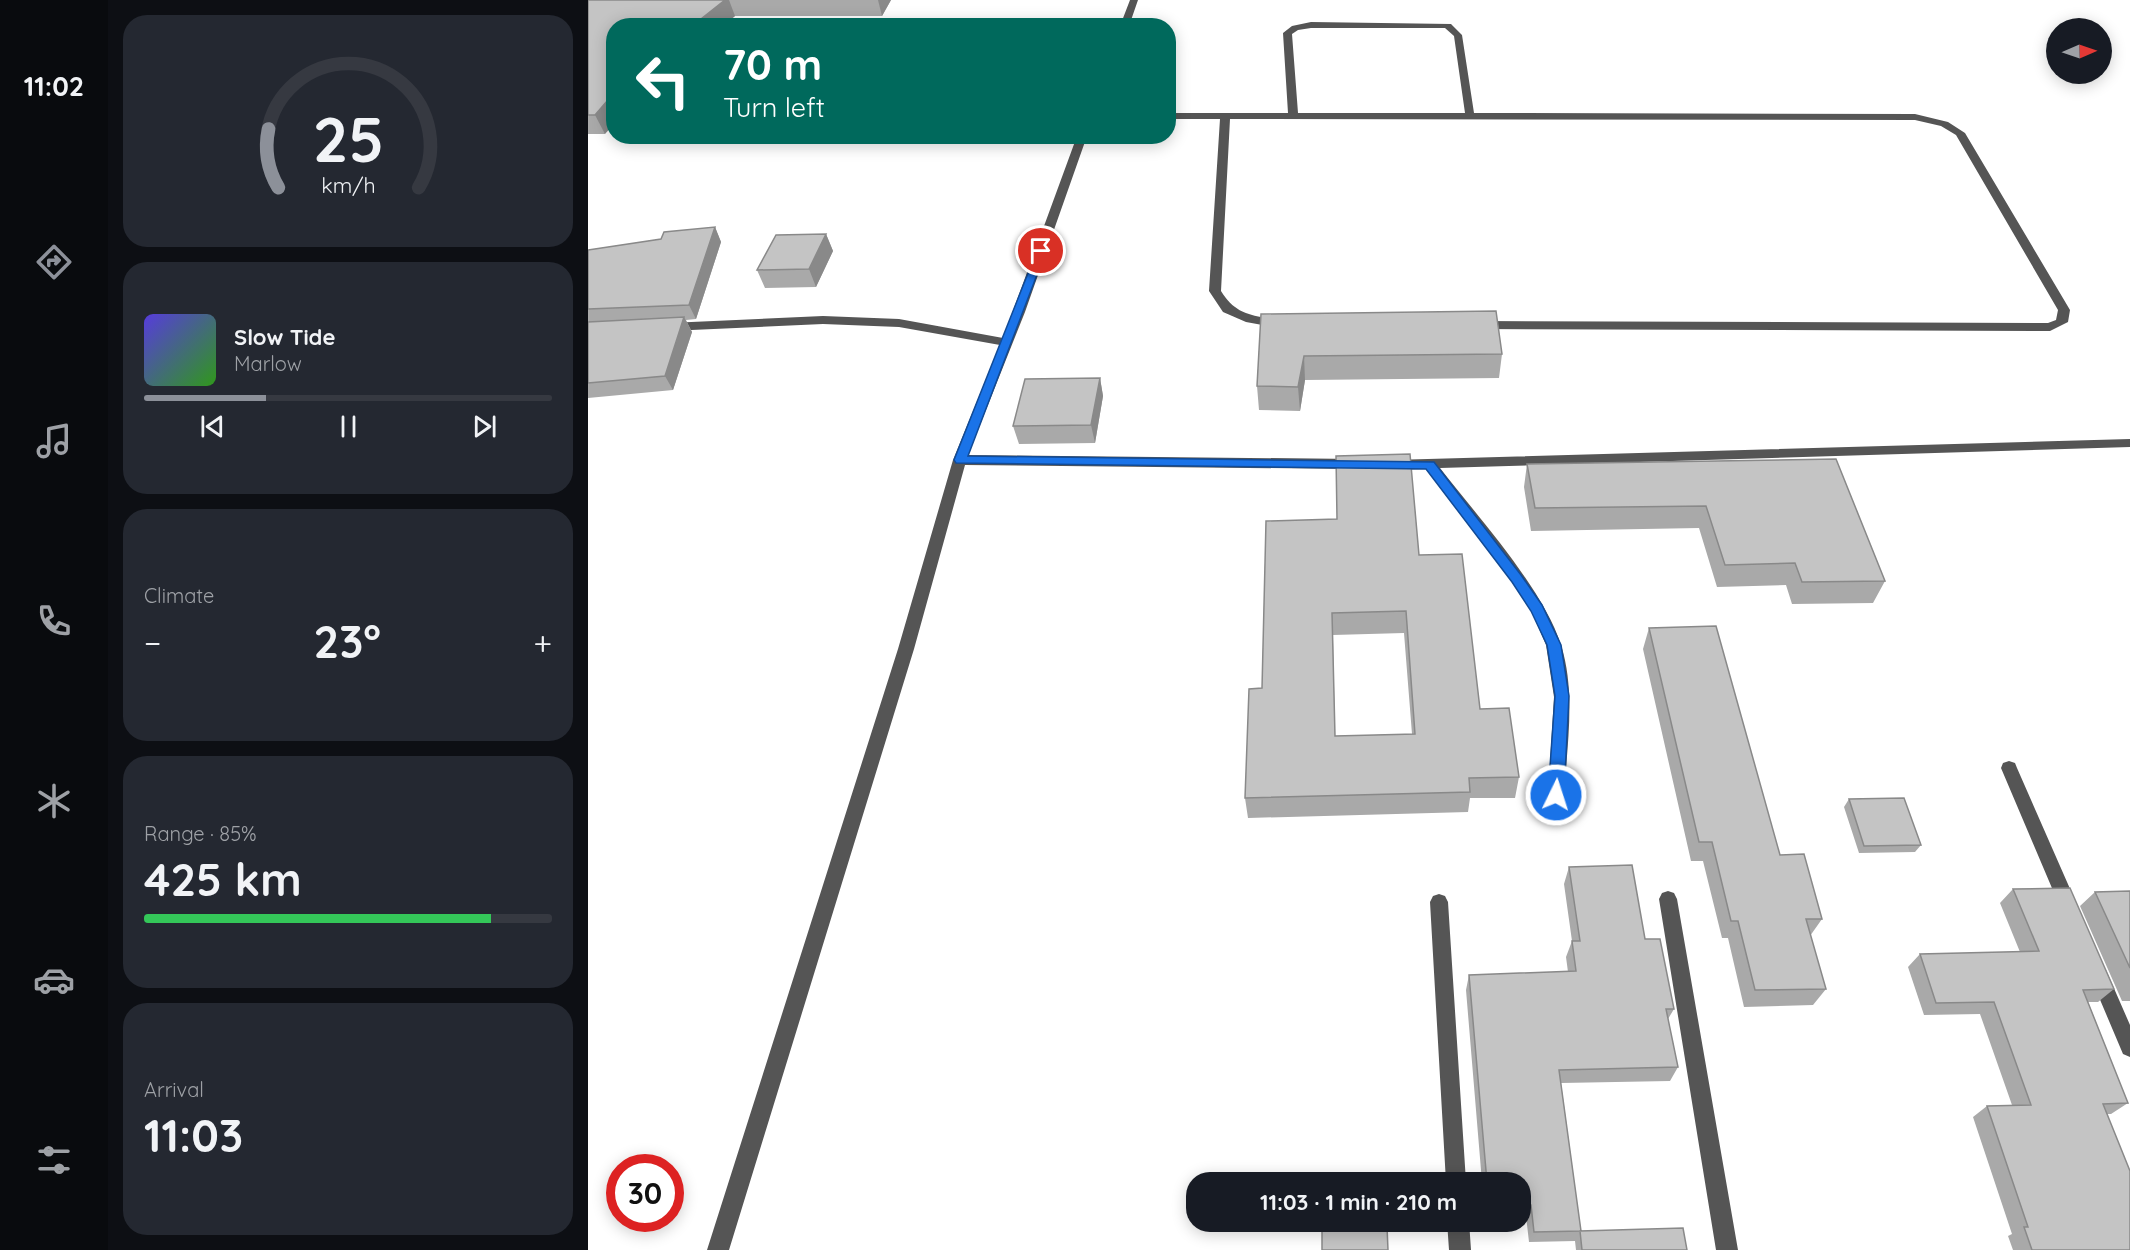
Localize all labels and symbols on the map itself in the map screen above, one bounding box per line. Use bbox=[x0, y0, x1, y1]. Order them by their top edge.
north arrow bbox=[2046, 18, 2112, 84]
pin bbox=[1015, 225, 1066, 276]
position arrow bbox=[1524, 763, 1588, 827]
speed limit sign: 30 bbox=[606, 1154, 684, 1232]

